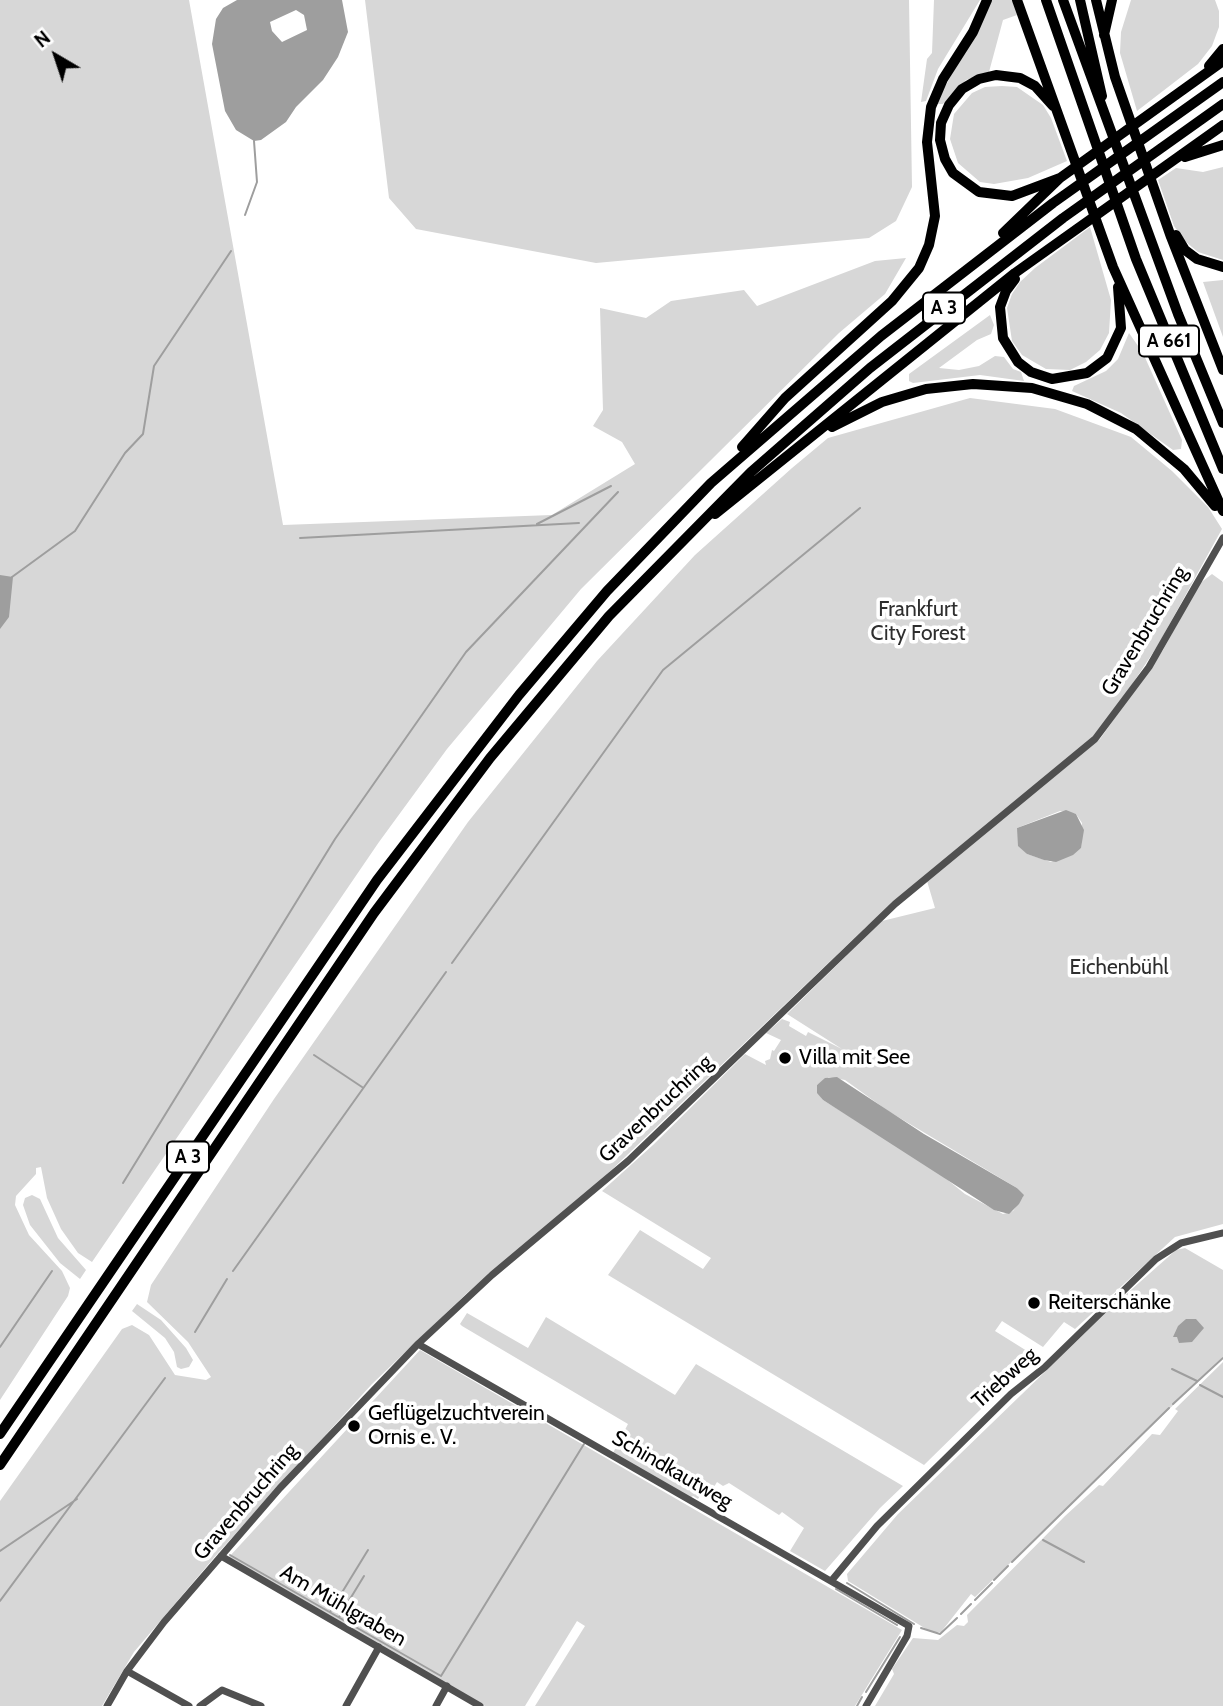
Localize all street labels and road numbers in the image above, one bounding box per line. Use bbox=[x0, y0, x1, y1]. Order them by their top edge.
road number: A 3 bbox=[923, 292, 965, 324]
road number: A 661 bbox=[1139, 326, 1199, 356]
street label: Gravenbruchring bbox=[1097, 562, 1193, 700]
street label: Gravenbruchring bbox=[594, 1050, 718, 1168]
road number: A 3 bbox=[167, 1142, 209, 1172]
street label: Triebweg bbox=[967, 1342, 1043, 1414]
street label: Schindkautweg bbox=[607, 1425, 737, 1515]
street label: Gravenbruchring bbox=[188, 1439, 304, 1565]
street label: Am Mühlgraben bbox=[275, 1560, 411, 1652]

